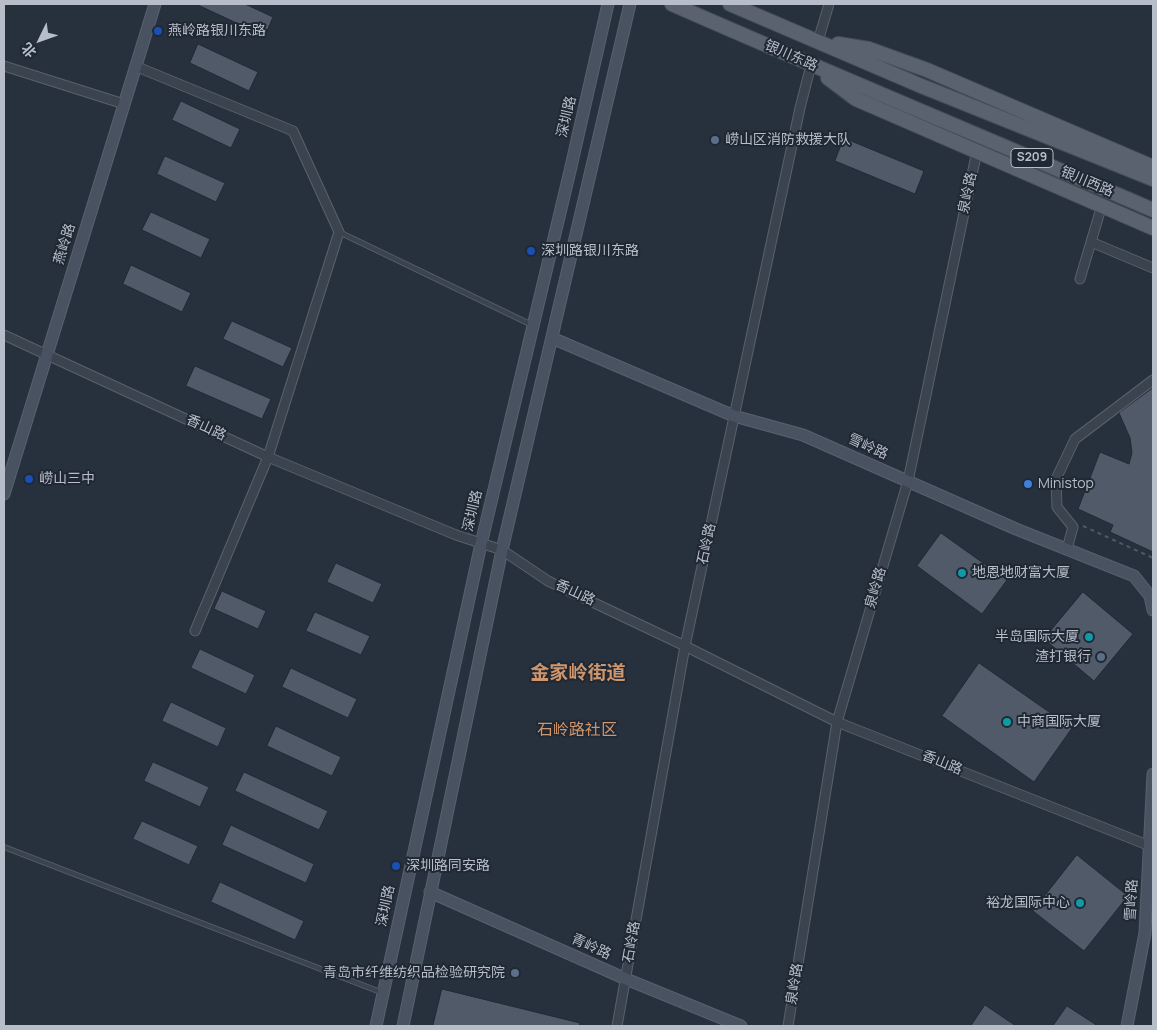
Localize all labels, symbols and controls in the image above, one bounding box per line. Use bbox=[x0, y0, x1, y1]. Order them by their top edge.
north arrow bbox=[15, 15, 65, 65]
place label: 燕岭路银川东路 bbox=[168, 23, 266, 39]
marker: 燕岭路银川东路 bbox=[152, 25, 164, 37]
street label: 银川东路 bbox=[762, 37, 820, 75]
text: 北 bbox=[17, 39, 40, 62]
street label: 深圳路 bbox=[554, 95, 580, 139]
place label: 崂山区消防救援大队 bbox=[725, 132, 851, 148]
marker: 崂山区消防救援大队 bbox=[709, 134, 721, 146]
road number: S209 bbox=[1011, 148, 1053, 168]
street label: 银川西路 bbox=[1058, 163, 1116, 201]
street label: 泉岭路 bbox=[955, 171, 981, 215]
street label: 燕岭路 bbox=[51, 221, 79, 267]
place label: 深圳路银川东路 bbox=[541, 243, 639, 259]
marker: 深圳路银川东路 bbox=[525, 245, 537, 257]
street label: 香山路 bbox=[183, 412, 229, 444]
street label: 雪岭路 bbox=[845, 431, 891, 463]
place label: 崂山三中 bbox=[39, 471, 95, 487]
marker: 崂山三中 bbox=[23, 473, 35, 485]
place label: Ministop bbox=[1038, 476, 1094, 492]
marker: Ministop bbox=[1022, 478, 1034, 490]
street label: 深圳路 bbox=[460, 489, 486, 533]
street label: 石岭路 bbox=[694, 522, 720, 566]
street label: 泉岭路 bbox=[862, 565, 890, 611]
place label: 地恩地财富大厦 bbox=[972, 565, 1070, 581]
marker: 地恩地财富大厦 bbox=[956, 567, 968, 579]
street label: 香山路 bbox=[552, 577, 598, 609]
place label: 半岛国际大厦 bbox=[995, 629, 1079, 645]
marker: 半岛国际大厦 bbox=[1083, 631, 1095, 643]
place label: 渣打银行 bbox=[1035, 649, 1091, 665]
marker: 渣打银行 bbox=[1095, 651, 1107, 663]
district label: 金家岭街道 bbox=[531, 663, 625, 685]
place label: 中商国际大厦 bbox=[1017, 714, 1101, 730]
marker: 中商国际大厦 bbox=[1001, 716, 1013, 728]
district label: 石岭路社区 bbox=[537, 721, 617, 741]
street label: 香山路 bbox=[919, 747, 965, 779]
place label: 深圳路同安路 bbox=[406, 858, 490, 874]
marker: 深圳路同安路 bbox=[390, 860, 402, 872]
street label: 雪岭路 bbox=[1123, 879, 1141, 921]
street label: 深圳路 bbox=[373, 884, 399, 928]
place label: 裕龙国际中心 bbox=[986, 895, 1070, 911]
marker: 裕龙国际中心 bbox=[1074, 897, 1086, 909]
street label: 石岭路 bbox=[620, 920, 644, 964]
street label: 青岭路 bbox=[568, 931, 614, 963]
street label: 泉岭路 bbox=[783, 962, 807, 1006]
place label: 青岛市纤维纺织品检验研究院 bbox=[323, 965, 505, 981]
marker: 青岛市纤维纺织品检验研究院 bbox=[509, 967, 521, 979]

